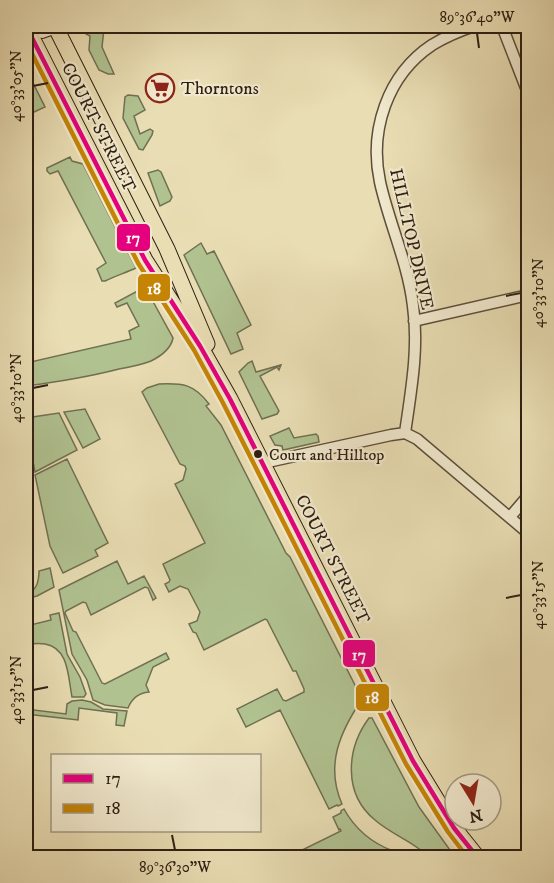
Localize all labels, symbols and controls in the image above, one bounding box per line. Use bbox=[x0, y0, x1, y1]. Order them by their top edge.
text: 89°36'40"W bbox=[440, 8, 515, 27]
text: 40°33'05"N bbox=[7, 50, 26, 122]
street label: COURT STREET bbox=[56, 59, 140, 196]
supermarket icon: Thorntons bbox=[144, 72, 176, 104]
place label: Thorntons bbox=[181, 78, 259, 100]
street label: HILLTOP DRIVE bbox=[384, 166, 438, 312]
line badge: 17 bbox=[116, 223, 151, 252]
text: 17 bbox=[126, 228, 140, 248]
text: 40°33'10"N bbox=[529, 258, 548, 328]
line badge: 18 bbox=[137, 273, 171, 302]
text: 18 bbox=[147, 279, 161, 299]
text: 40°33'10"N bbox=[7, 353, 26, 423]
place label: Court and Hilltop bbox=[269, 445, 384, 465]
marker: Court and Hilltop bbox=[252, 448, 264, 460]
street label: COURT STREET bbox=[290, 491, 374, 628]
text: 40°33'15"N bbox=[529, 560, 548, 630]
line badge: 17 bbox=[342, 639, 376, 668]
text: 17 bbox=[352, 645, 366, 665]
text: 40°33'15"N bbox=[7, 655, 26, 725]
line badge: 18 bbox=[355, 683, 390, 712]
text: 18 bbox=[365, 688, 379, 708]
legend bbox=[51, 754, 261, 832]
text: 17 bbox=[105, 768, 121, 790]
north arrow bbox=[443, 772, 503, 832]
text: 18 bbox=[105, 798, 121, 820]
text: N bbox=[467, 805, 484, 827]
text: 89°36'30"W bbox=[139, 858, 211, 877]

